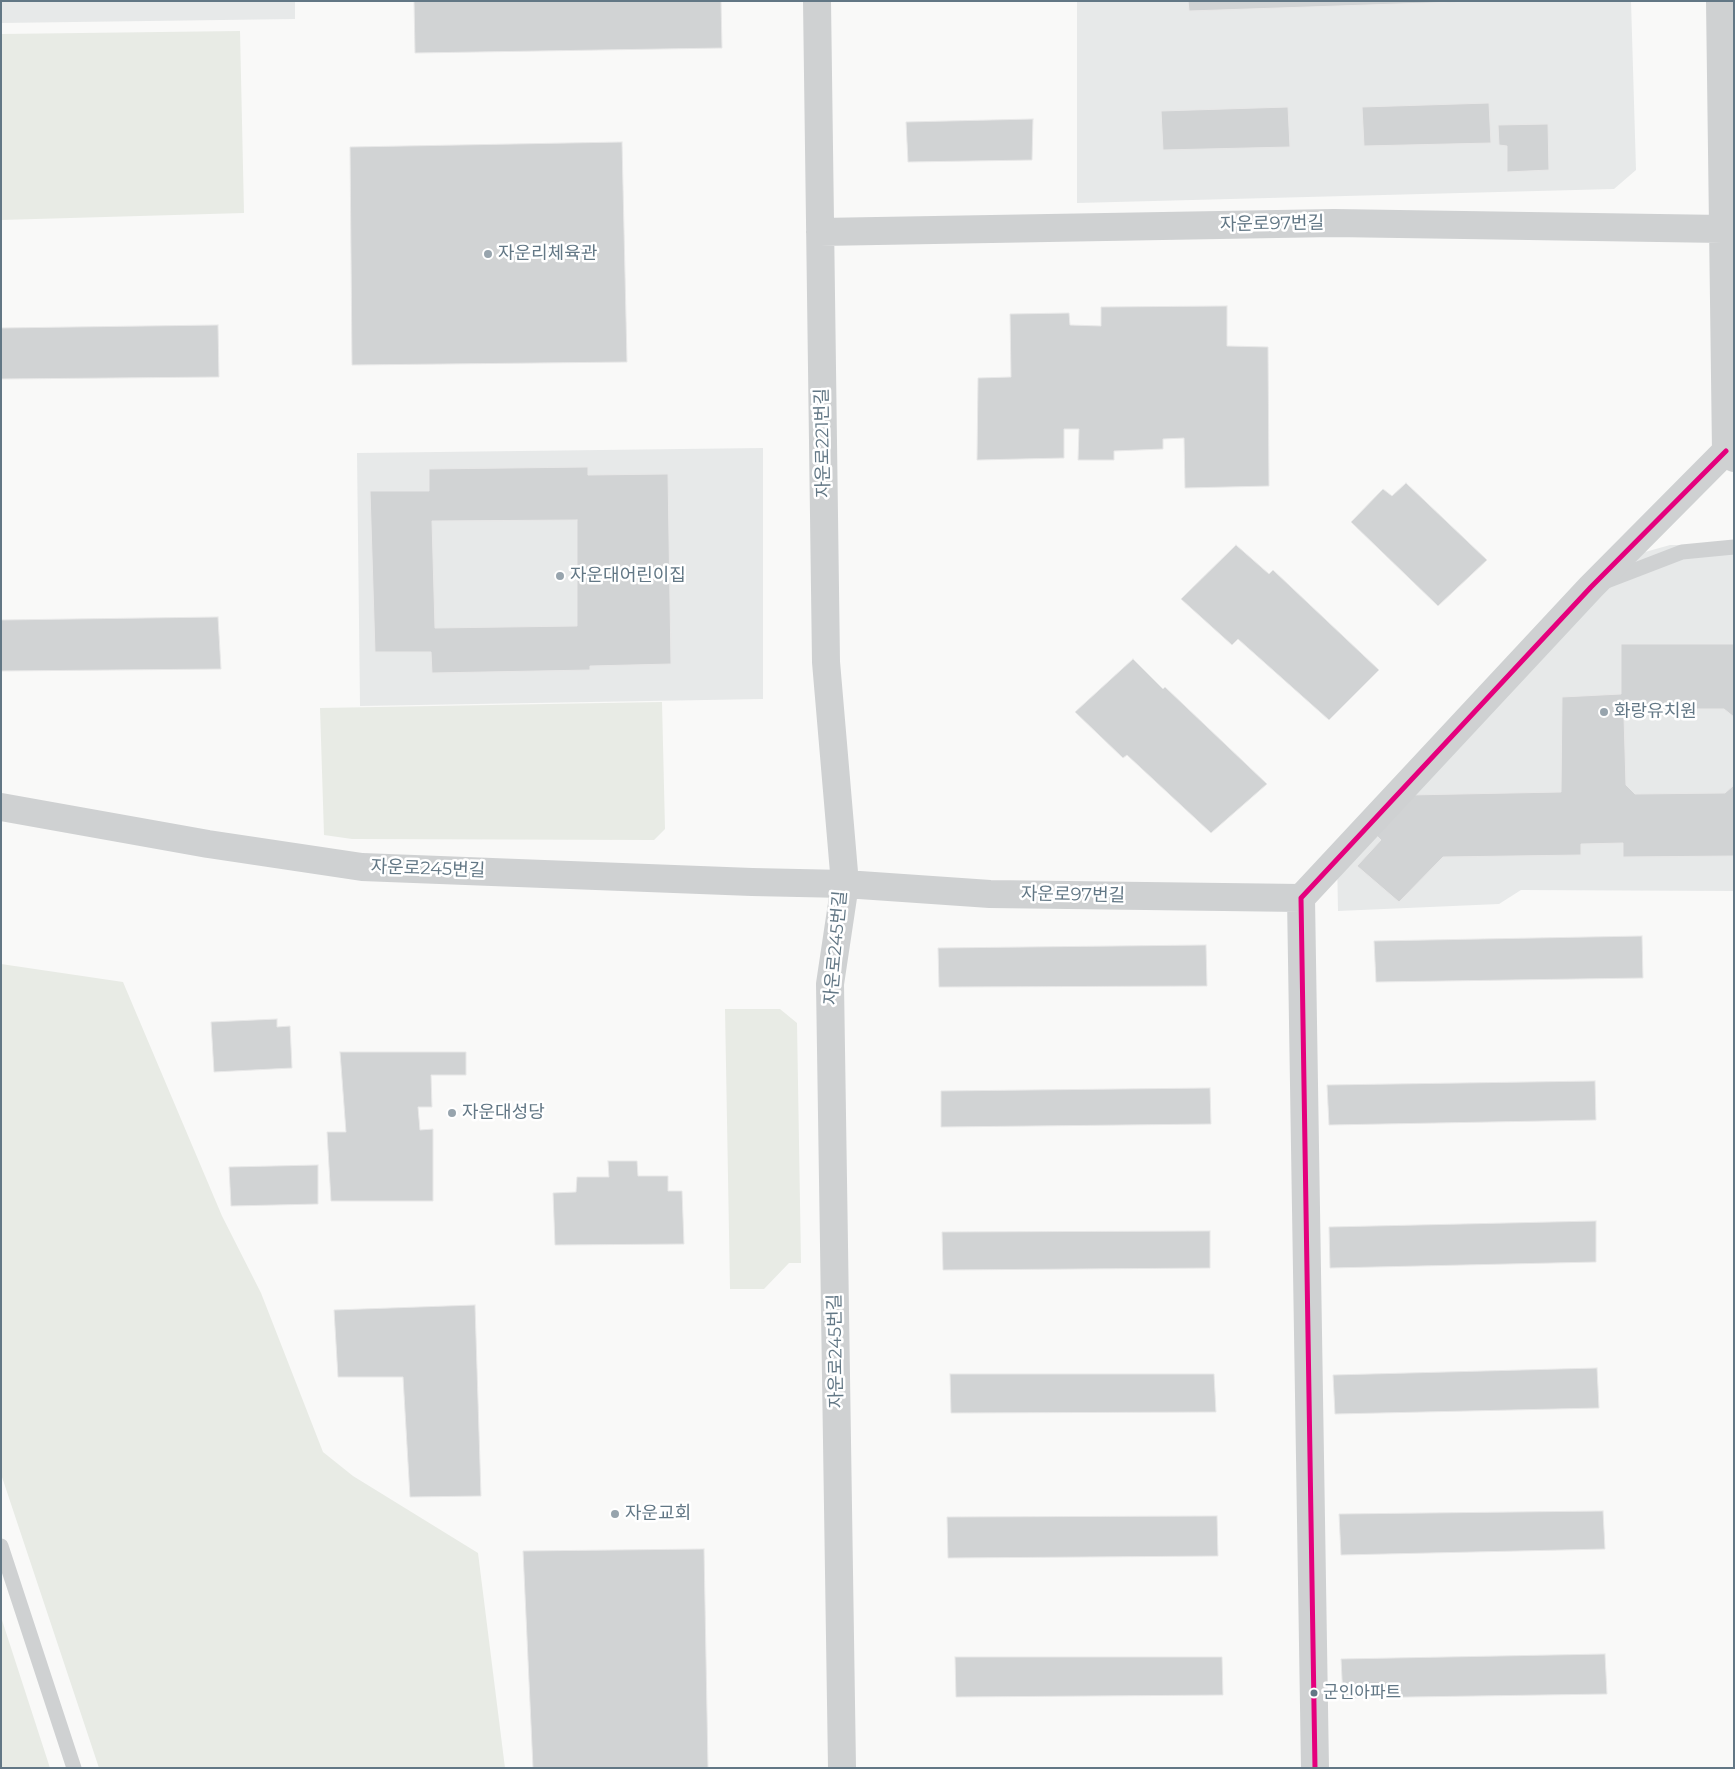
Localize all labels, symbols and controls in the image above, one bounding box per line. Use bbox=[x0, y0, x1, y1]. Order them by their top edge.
street label: 자운로97번길 bbox=[1220, 212, 1324, 236]
place label: 자운리체육관 bbox=[498, 243, 597, 265]
marker: 자운리체육관 bbox=[482, 248, 494, 260]
street label: 자운로221번길 bbox=[811, 388, 835, 498]
place label: 자운대어린이집 bbox=[570, 565, 686, 587]
marker: 자운대어린이집 bbox=[554, 570, 566, 582]
place label: 화랑유치원 bbox=[1614, 701, 1697, 723]
marker: 화랑유치원 bbox=[1598, 706, 1610, 718]
street label: 자운로245번길 bbox=[370, 856, 486, 882]
street label: 자운로97번길 bbox=[1021, 883, 1125, 907]
street label: 자운로245번길 bbox=[820, 890, 852, 1006]
place label: 자운대성당 bbox=[462, 1102, 545, 1124]
marker: 자운대성당 bbox=[446, 1107, 458, 1119]
street label: 자운로245번길 bbox=[824, 1293, 848, 1409]
place label: 자운교회 bbox=[625, 1503, 691, 1525]
marker: 자운교회 bbox=[609, 1508, 621, 1520]
place label: 군인아파트 bbox=[1323, 1683, 1401, 1703]
marker: 군인아파트 bbox=[1309, 1688, 1319, 1698]

